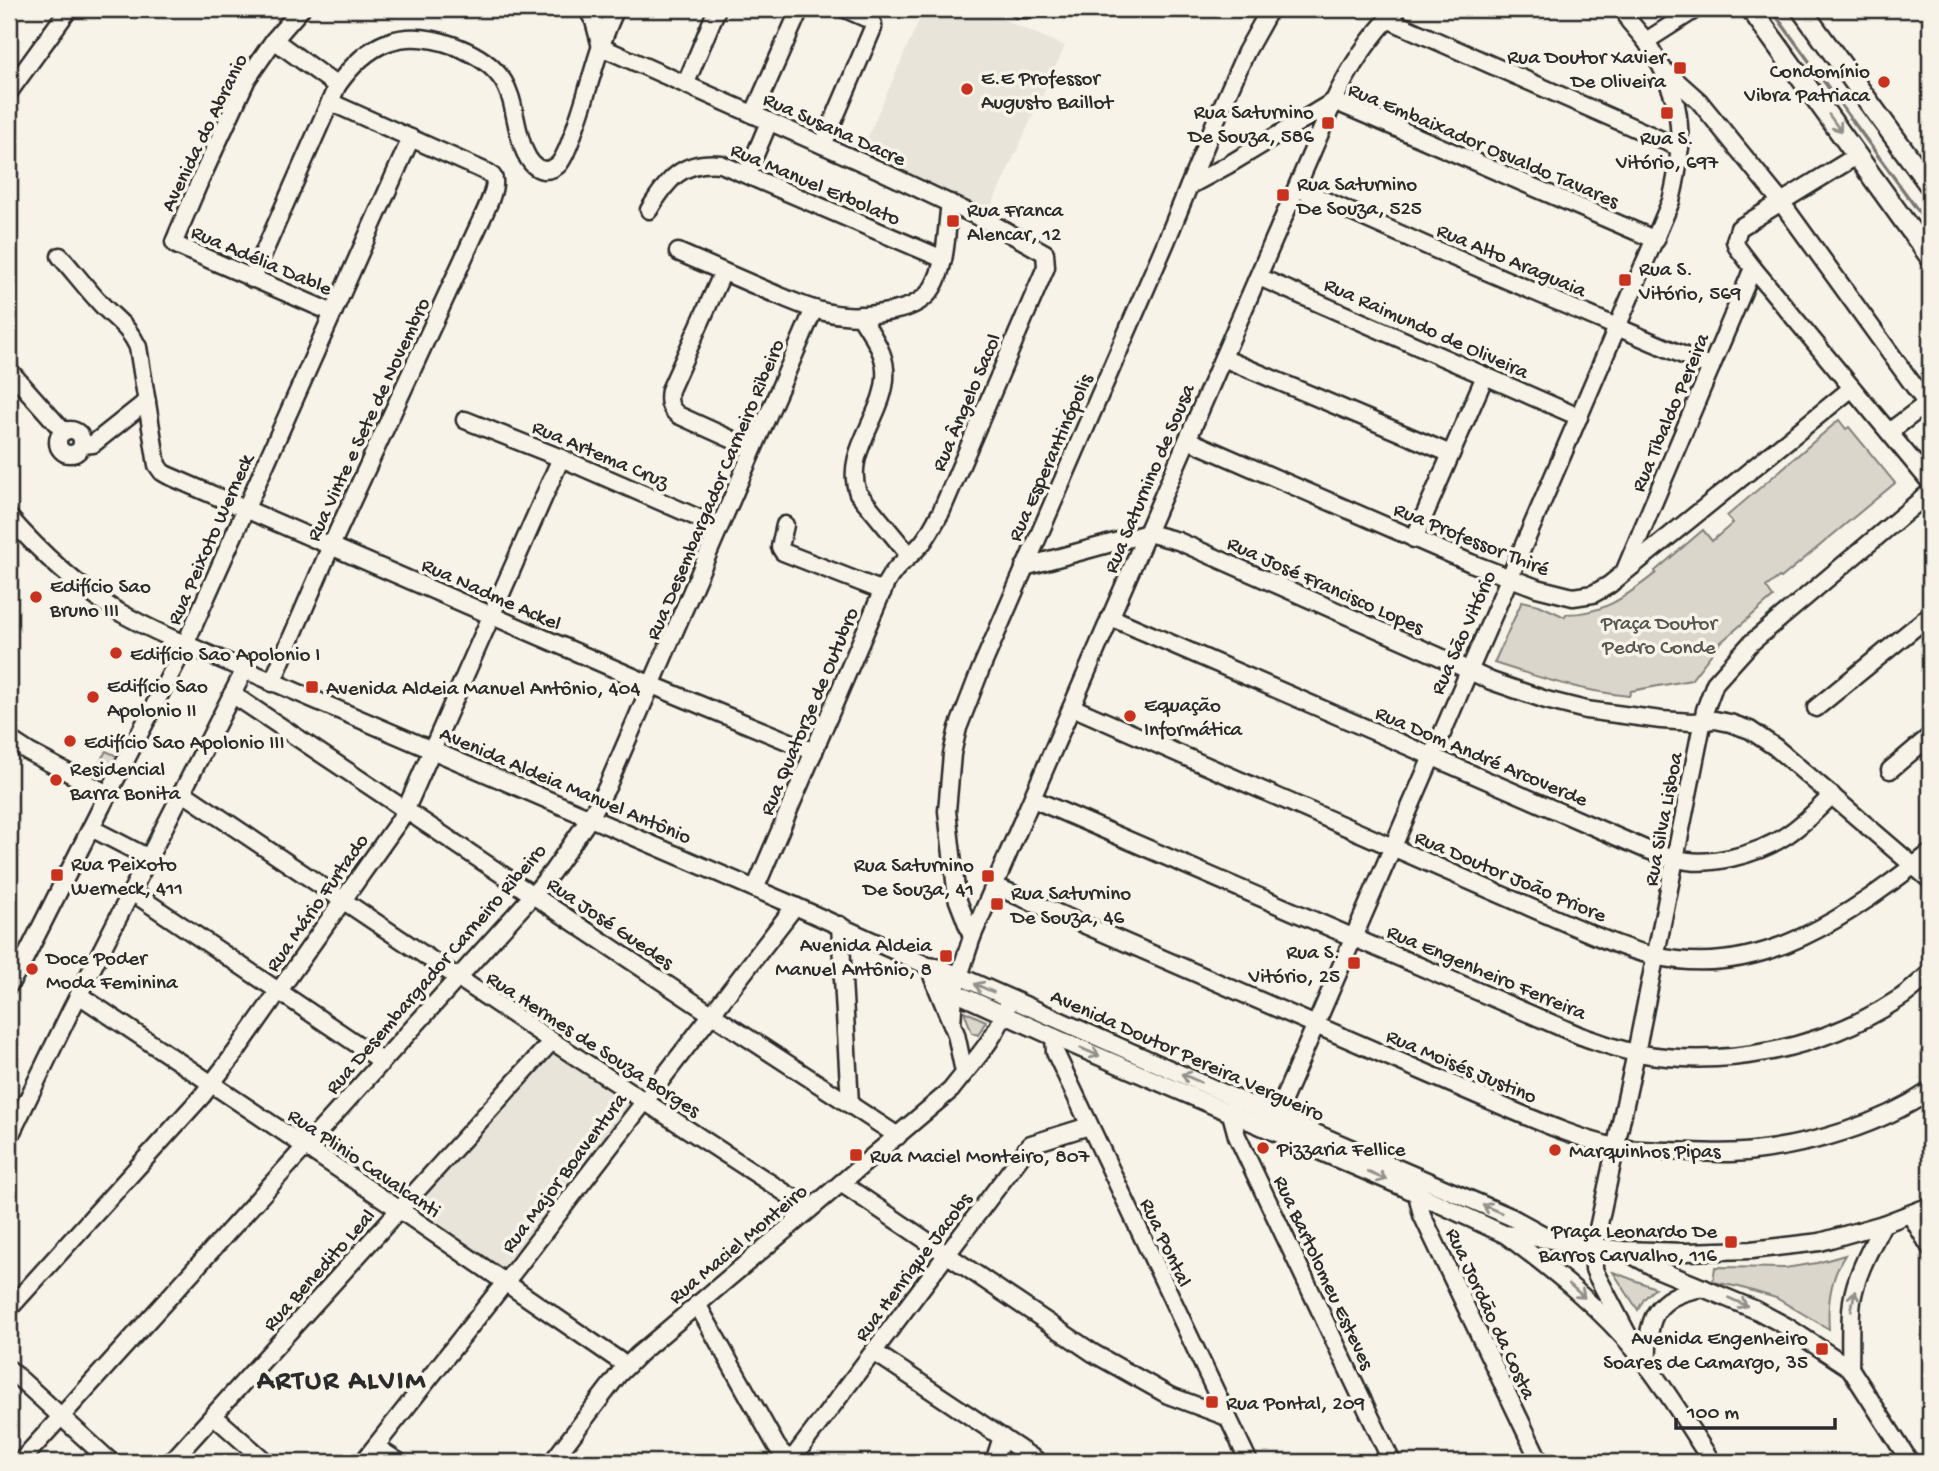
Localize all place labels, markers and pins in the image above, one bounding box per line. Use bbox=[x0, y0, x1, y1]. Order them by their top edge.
place label: Rua Doutor Xavier De Oliveira bbox=[1507, 47, 1668, 96]
marker: Rua Doutor Xavier De Oliveira bbox=[1672, 60, 1688, 76]
place label: Condomínio Vibra Patriaca bbox=[1743, 61, 1871, 110]
place label: E.E Professor Augusto Baillot bbox=[981, 68, 1115, 117]
marker: Condomínio Vibra Patriaca bbox=[1876, 74, 1892, 90]
marker: E.E Professor Augusto Baillot bbox=[959, 81, 975, 97]
place label: Rua Saturnino De Souza, 586 bbox=[1186, 102, 1314, 151]
marker: Rua S. Vitório, 697 bbox=[1659, 105, 1675, 121]
marker: Rua Saturnino De Souza, 586 bbox=[1320, 115, 1336, 131]
place label: Rua S. Vitório, 697 bbox=[1615, 128, 1719, 177]
place label: Rua Saturnino De Souza, 525 bbox=[1295, 174, 1422, 223]
marker: Rua Saturnino De Souza, 525 bbox=[1275, 187, 1291, 203]
place label: Rua Franca Alencar, 12 bbox=[967, 200, 1064, 249]
marker: Rua Franca Alencar, 12 bbox=[945, 213, 961, 229]
place label: Rua S. Vitório, 569 bbox=[1638, 259, 1742, 308]
marker: Rua S. Vitório, 569 bbox=[1617, 272, 1633, 288]
place label: Edifício Sao Bruno III bbox=[49, 576, 151, 625]
marker: Edifício Sao Bruno III bbox=[28, 589, 44, 605]
place label: Edifício Sao Apolonio I bbox=[130, 644, 320, 669]
marker: Edifício Sao Apolonio I bbox=[108, 645, 124, 661]
place label: Edifício Sao Apolonio II bbox=[107, 676, 208, 725]
place label: Avenida Aldeia Manuel Antônio, 404 bbox=[326, 678, 640, 703]
marker: Avenida Aldeia Manuel Antônio, 404 bbox=[304, 679, 320, 695]
marker: Edifício Sao Apolonio II bbox=[85, 689, 101, 705]
place label: Equação Informática bbox=[1144, 695, 1244, 744]
marker: Equação Informática bbox=[1122, 708, 1138, 724]
place label: Edifício Sao Apolonio III bbox=[84, 732, 284, 757]
marker: Edifício Sao Apolonio III bbox=[62, 733, 78, 749]
place label: Residencial Barra Bonita bbox=[69, 759, 182, 808]
marker: Residencial Barra Bonita bbox=[48, 772, 64, 788]
place label: Rua Peixoto Werneck, 411 bbox=[71, 854, 183, 903]
place label: Rua Saturnino De Souza, 41 bbox=[854, 855, 974, 904]
marker: Rua Peixoto Werneck, 411 bbox=[49, 867, 65, 883]
marker: Rua Saturnino De Souza, 41 bbox=[980, 868, 996, 884]
place label: Rua Saturnino De Souza, 46 bbox=[1009, 883, 1131, 932]
marker: Rua Saturnino De Souza, 46 bbox=[989, 896, 1005, 912]
place label: Avenida Aldeia Manuel Antônio, 8 bbox=[775, 935, 933, 984]
place label: Rua S. Vitório, 25 bbox=[1248, 942, 1340, 991]
place label: Doce Poder Moda Feminina bbox=[44, 948, 179, 997]
marker: Avenida Aldeia Manuel Antônio, 8 bbox=[938, 948, 954, 964]
marker: Rua S. Vitório, 25 bbox=[1346, 955, 1362, 971]
marker: Doce Poder Moda Feminina bbox=[24, 961, 40, 977]
place label: Pizzaria Fellice bbox=[1276, 1139, 1406, 1164]
marker: Pizzaria Fellice bbox=[1255, 1140, 1271, 1156]
place label: Marquinhos Pipas bbox=[1569, 1141, 1722, 1166]
marker: Marquinhos Pipas bbox=[1547, 1142, 1563, 1158]
place label: Rua Maciel Monteiro, 807 bbox=[870, 1146, 1091, 1171]
marker: Rua Maciel Monteiro, 807 bbox=[848, 1147, 864, 1163]
place label: Praça Leonardo De Barros Carvalho, 116 bbox=[1538, 1221, 1718, 1270]
marker: Praça Leonardo De Barros Carvalho, 116 bbox=[1723, 1234, 1739, 1250]
place label: Avenida Engenheiro Soares de Camargo, 35 bbox=[1603, 1328, 1808, 1377]
marker: Avenida Engenheiro Soares de Camargo, 35 bbox=[1814, 1341, 1830, 1357]
place label: Rua Pontal, 209 bbox=[1226, 1393, 1366, 1418]
marker: Rua Pontal, 209 bbox=[1204, 1394, 1220, 1410]

